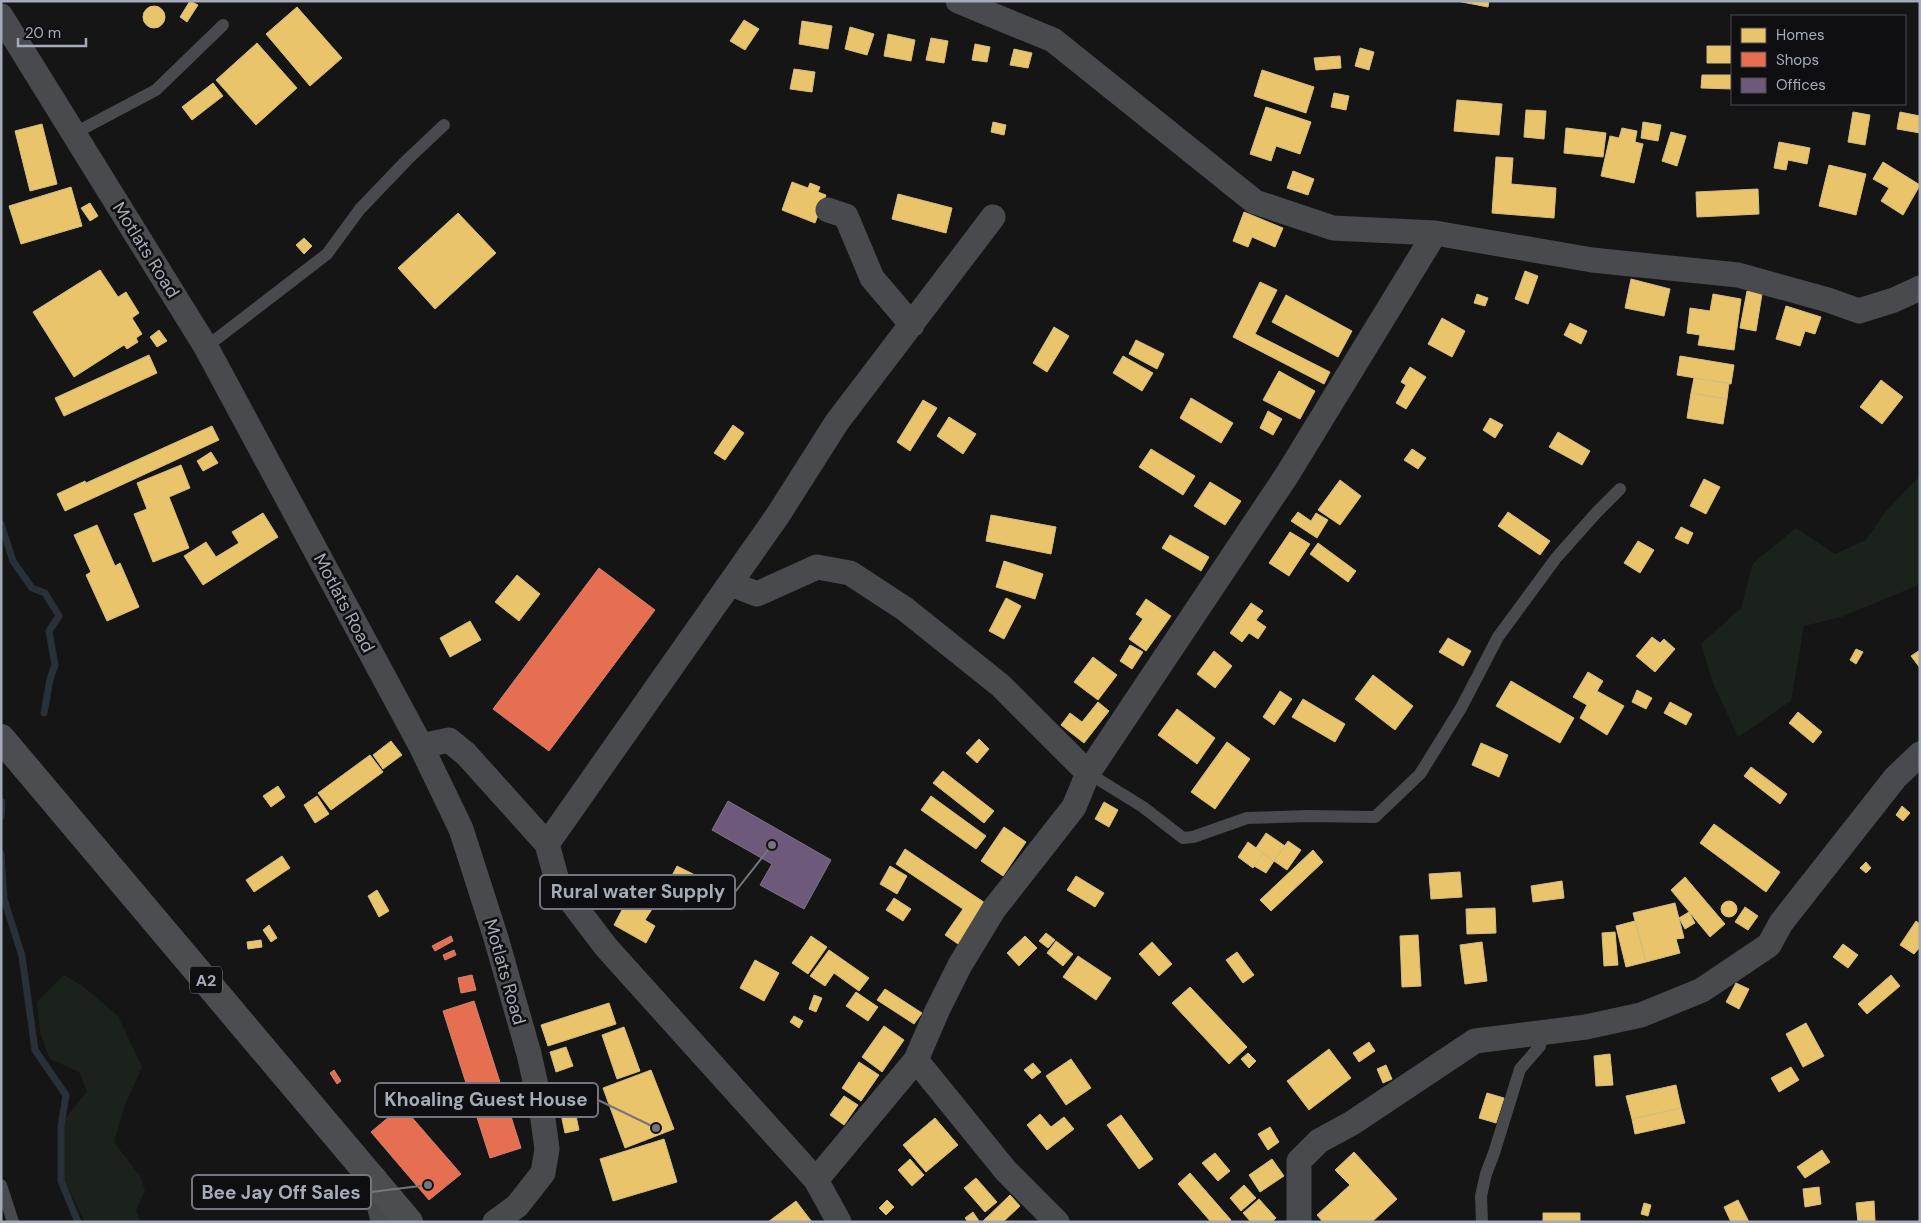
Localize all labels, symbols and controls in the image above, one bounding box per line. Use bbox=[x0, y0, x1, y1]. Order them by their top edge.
scale bar bbox=[18, 15, 85, 47]
legend bbox=[1731, 15, 1906, 105]
text: 20 m bbox=[25, 23, 61, 43]
text: Homes bbox=[1776, 25, 1825, 45]
text: Shops bbox=[1776, 50, 1819, 70]
text: Offices bbox=[1776, 75, 1826, 95]
street label: Motlats Road bbox=[107, 197, 185, 303]
street label: Motlats Road bbox=[308, 549, 380, 657]
callout: Rural water Supply bbox=[540, 875, 735, 909]
text: Rural water Supply bbox=[551, 879, 726, 904]
street label: Motlats Road bbox=[478, 916, 532, 1028]
road number: A2 bbox=[190, 966, 222, 994]
callout: Khoaling Guest House bbox=[375, 1083, 598, 1117]
text: Khoaling Guest House bbox=[384, 1087, 588, 1112]
callout: Bee Jay Off Sales bbox=[192, 1175, 371, 1209]
text: Bee Jay Off Sales bbox=[201, 1180, 361, 1205]

